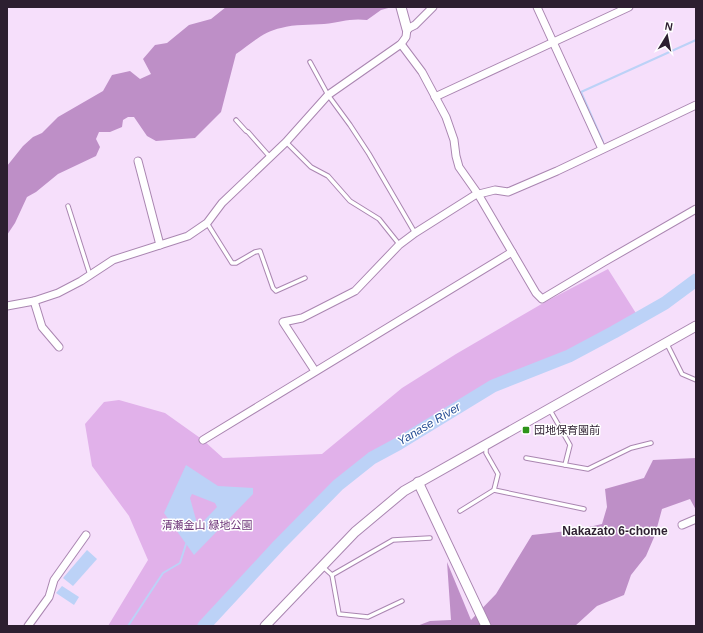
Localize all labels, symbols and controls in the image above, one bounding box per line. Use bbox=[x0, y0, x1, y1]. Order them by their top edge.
north arrow bbox=[647, 16, 687, 56]
text: N bbox=[664, 20, 674, 33]
water label: Yanase River bbox=[395, 399, 464, 448]
place label: 団地保育園前 bbox=[534, 424, 600, 436]
marker: 団地保育園前 bbox=[521, 425, 531, 435]
park label: 清瀬金山 緑地公園 bbox=[161, 519, 253, 531]
district label: Nakazato 6-chome bbox=[562, 524, 668, 538]

